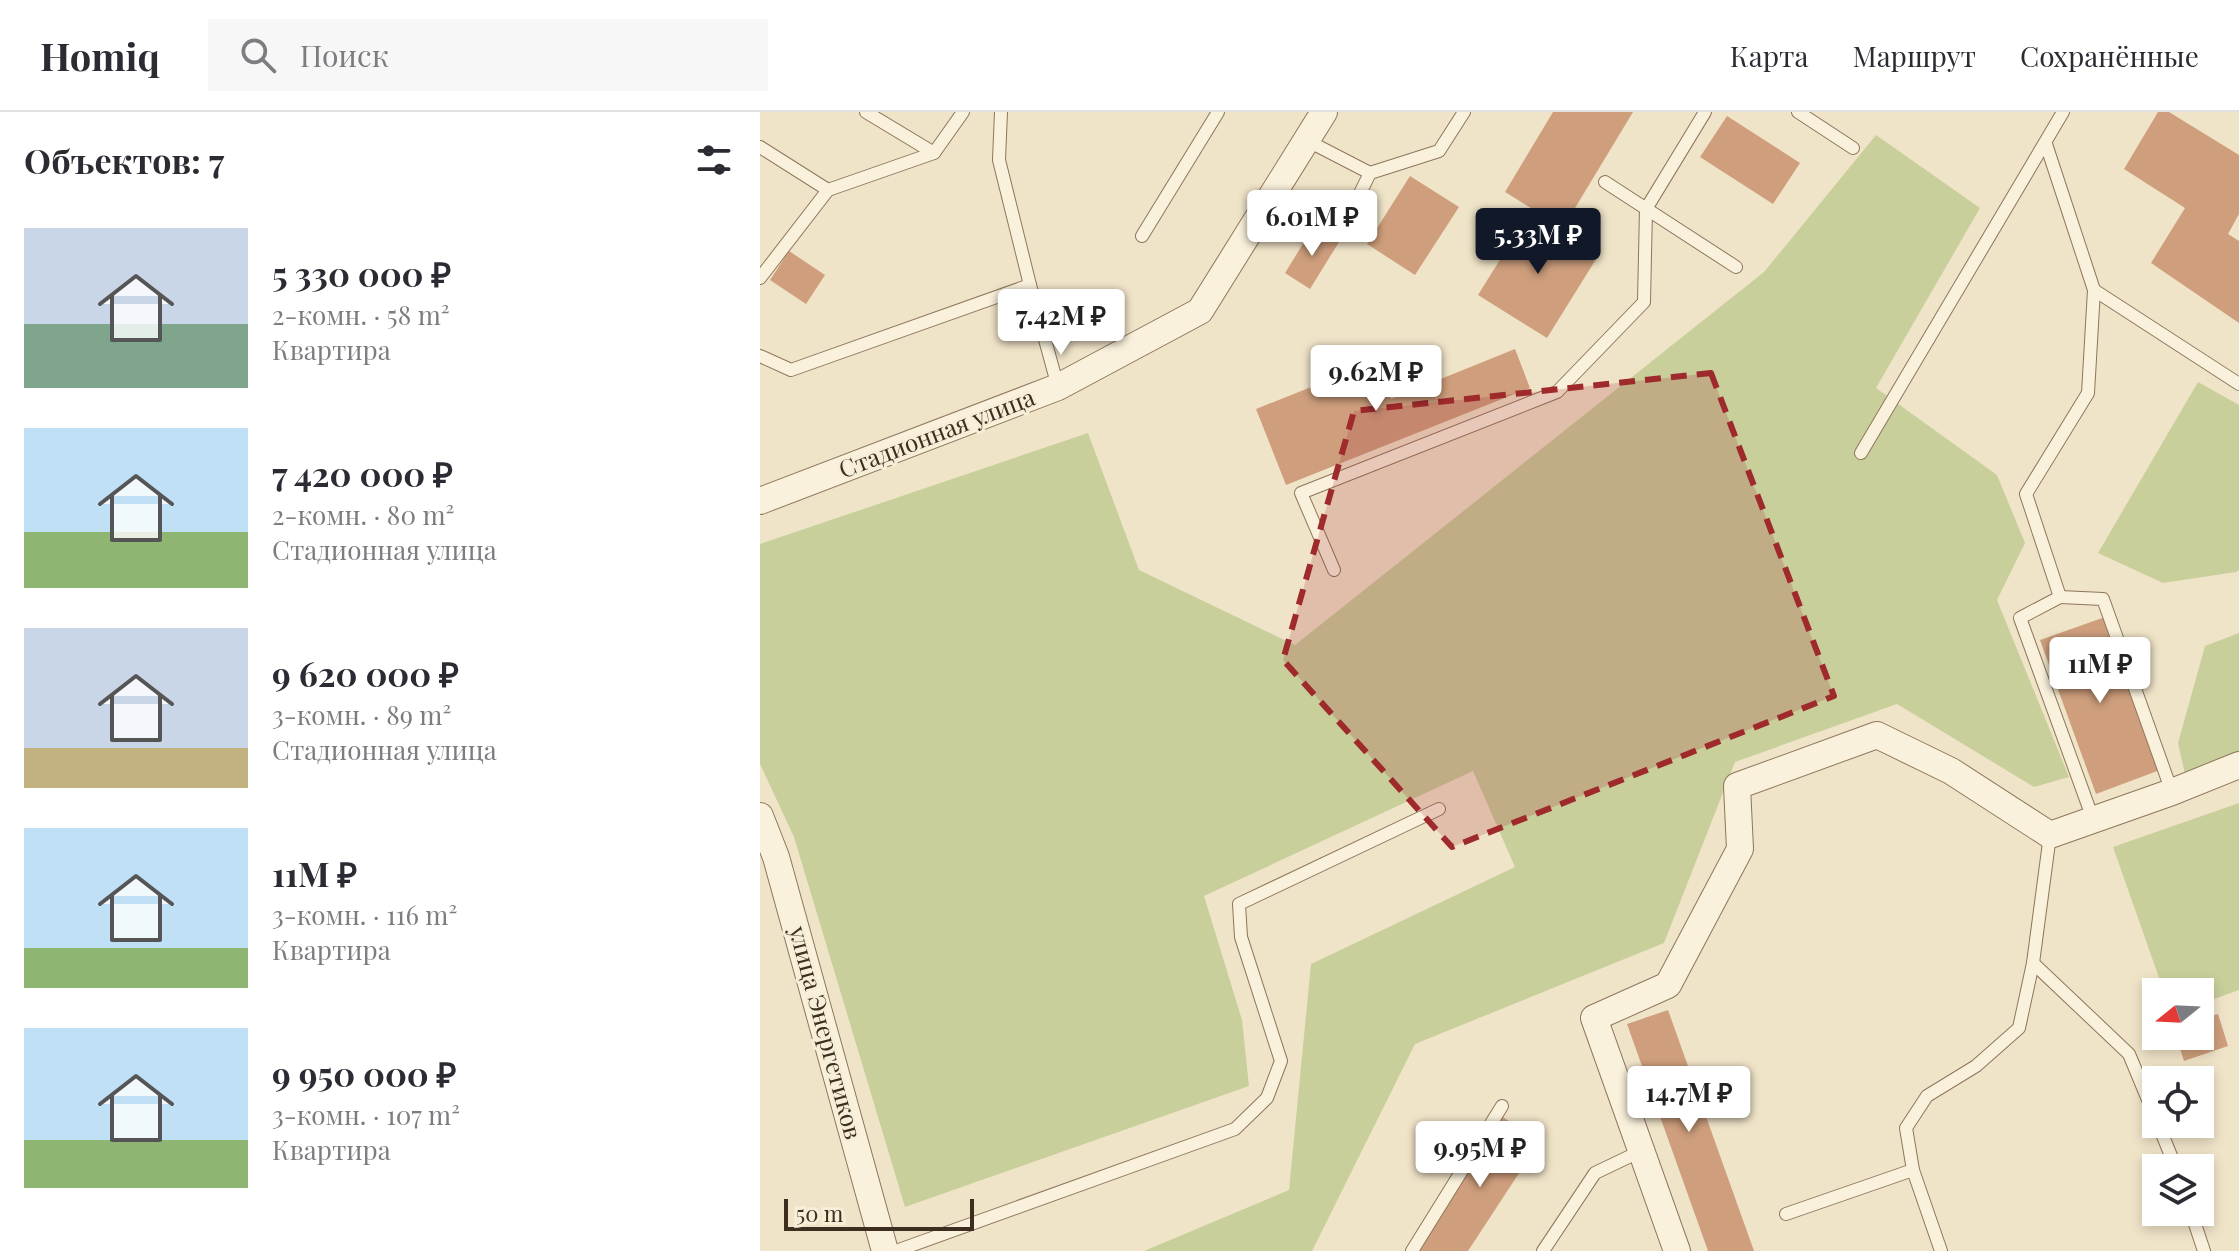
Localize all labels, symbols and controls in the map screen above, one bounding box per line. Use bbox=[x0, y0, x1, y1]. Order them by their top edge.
search box bbox=[208, 19, 768, 91]
text: Homiq bbox=[40, 30, 160, 81]
icon: search bbox=[236, 33, 280, 77]
text: Поиск bbox=[300, 35, 389, 75]
text: Карта bbox=[1730, 37, 1808, 74]
text: Маршрут bbox=[1852, 37, 1976, 74]
text: Сохранённые bbox=[2020, 37, 2199, 74]
text: Объектов: 7 bbox=[24, 137, 224, 183]
icon: filters bbox=[692, 138, 736, 182]
pin: 6.01M ₽ bbox=[1238, 190, 1386, 258]
text: 6.01M ₽ bbox=[1265, 198, 1359, 233]
pin: 5.33M ₽ bbox=[1464, 208, 1612, 276]
text: 5.33M ₽ bbox=[1494, 216, 1582, 251]
text: 5 330 000 ₽ bbox=[272, 250, 451, 296]
icon: home bbox=[88, 260, 184, 356]
pin: 7.42M ₽ bbox=[987, 289, 1135, 357]
text: 2-комн. · 58 m² bbox=[272, 297, 450, 332]
text: 7.42M ₽ bbox=[1016, 297, 1106, 332]
text: Квартира bbox=[272, 332, 391, 367]
pin: 9.62M ₽ bbox=[1302, 345, 1450, 413]
text: 9.62M ₽ bbox=[1329, 353, 1423, 388]
street label: Стадионная улица bbox=[834, 380, 1039, 484]
text: 7 420 000 ₽ bbox=[272, 450, 453, 496]
icon: home bbox=[88, 460, 184, 556]
text: 2-комн. · 80 m² bbox=[272, 497, 454, 532]
text: Стадионная улица bbox=[272, 532, 497, 567]
pin: 11M ₽ bbox=[2044, 637, 2156, 705]
text: 11M ₽ bbox=[2067, 645, 2133, 680]
text: 9 620 000 ₽ bbox=[272, 650, 459, 696]
icon: home bbox=[88, 660, 184, 756]
text: 3-комн. · 89 m² bbox=[272, 697, 451, 732]
text: Стадионная улица bbox=[272, 732, 497, 767]
text: 11M ₽ bbox=[272, 850, 357, 896]
icon: home bbox=[88, 860, 184, 956]
text: 3-комн. · 116 m² bbox=[272, 897, 457, 932]
street label: улица Энергетиков bbox=[783, 921, 871, 1143]
text: Квартира bbox=[272, 932, 391, 967]
north arrow bbox=[2142, 978, 2214, 1050]
map controls bbox=[2142, 978, 2214, 1226]
text: 9 950 000 ₽ bbox=[272, 1050, 456, 1096]
icon: home bbox=[88, 1060, 184, 1156]
pin: 14.7M ₽ bbox=[1615, 1066, 1763, 1134]
button: locate bbox=[2142, 1066, 2214, 1138]
text: 14.7M ₽ bbox=[1645, 1074, 1733, 1109]
text: 3-комн. · 107 m² bbox=[272, 1097, 460, 1132]
pin: 9.95M ₽ bbox=[1406, 1121, 1554, 1189]
text: 9.95M ₽ bbox=[1434, 1129, 1526, 1164]
text: Квартира bbox=[272, 1132, 391, 1167]
button: layers bbox=[2142, 1154, 2214, 1226]
scale bar bbox=[784, 1195, 974, 1231]
text: 50 m bbox=[796, 1198, 843, 1228]

